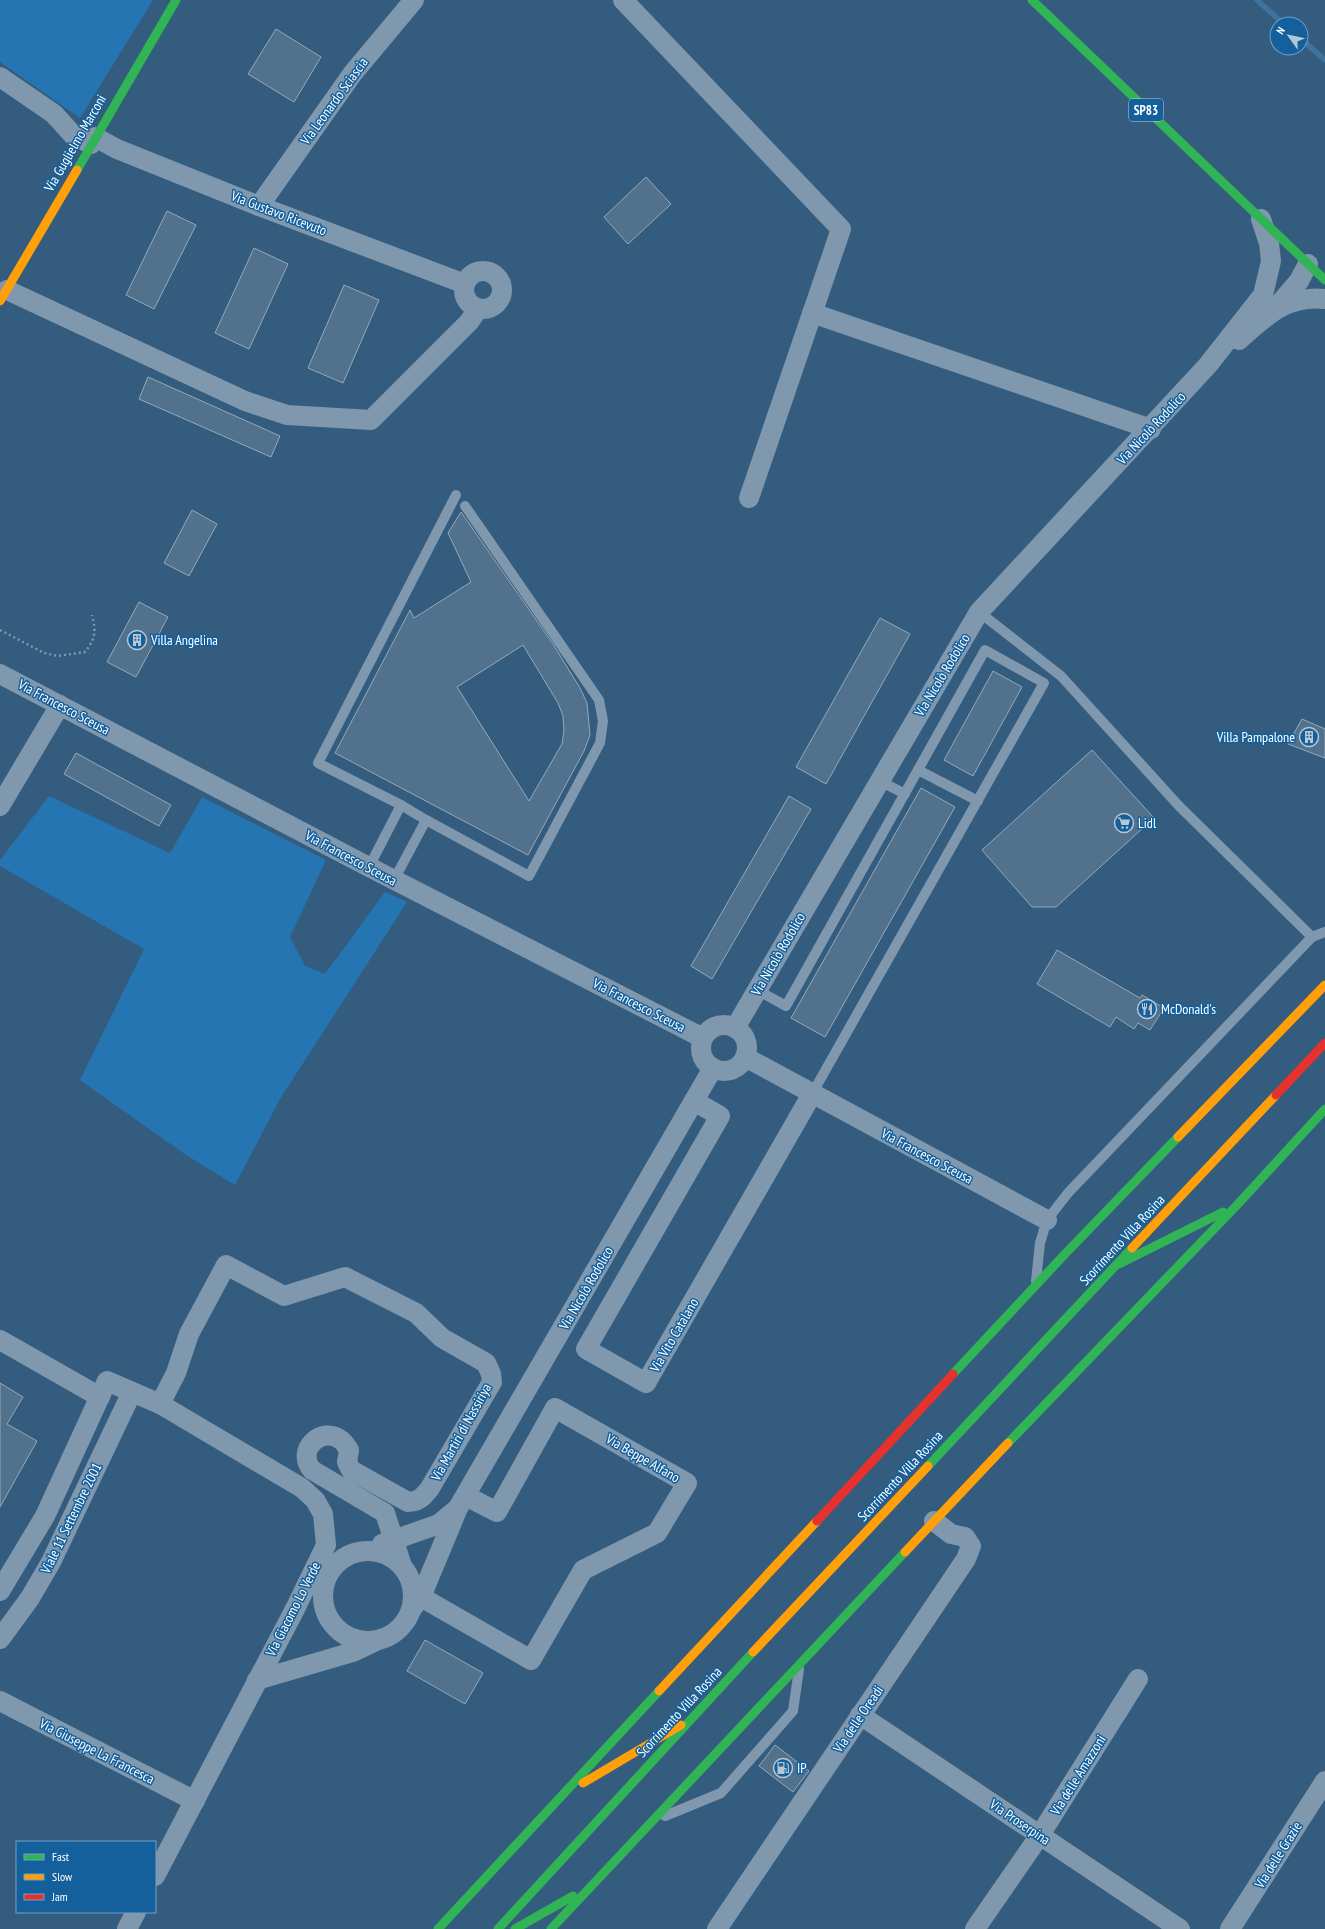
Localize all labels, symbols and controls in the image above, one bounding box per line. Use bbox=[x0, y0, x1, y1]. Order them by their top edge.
north arrow bbox=[1269, 16, 1309, 56]
text: N bbox=[1273, 24, 1288, 37]
street label: Via Leonardo Sciascia bbox=[296, 54, 372, 149]
street label: Via Guglielmo Marconi bbox=[39, 91, 110, 196]
road number: SP83 bbox=[1129, 99, 1163, 121]
street label: Via Gustavo Ricevuto bbox=[228, 186, 329, 240]
street label: Via Nicolò Rodolico bbox=[1112, 388, 1189, 469]
building icon: Villa Angelina bbox=[126, 629, 148, 651]
street label: Via Nicolò Rodolico bbox=[910, 630, 974, 720]
place label: Villa Angelina bbox=[150, 631, 218, 649]
street label: Via Francesco Sceusa bbox=[14, 675, 113, 739]
building icon: Villa Pampalone bbox=[1298, 726, 1320, 748]
place label: Villa Pampalone bbox=[1216, 728, 1295, 746]
supermarket icon: Lidl bbox=[1113, 812, 1135, 834]
place label: Lidl bbox=[1138, 814, 1157, 832]
street label: Via Francesco Sceusa bbox=[301, 826, 400, 890]
street label: Via Nicolò Rodolico bbox=[746, 909, 809, 1000]
street label: Via Francesco Sceusa bbox=[589, 974, 688, 1036]
restaurant icon: McDonald's bbox=[1136, 998, 1158, 1020]
place label: McDonald's bbox=[1161, 1000, 1216, 1018]
street label: Via Francesco Sceusa bbox=[877, 1124, 976, 1188]
street label: Scorrimento Villa Rosina bbox=[1075, 1191, 1169, 1289]
street label: Via Nicolò Rodolico bbox=[554, 1243, 617, 1334]
street label: Via Vito Catalano bbox=[645, 1295, 702, 1376]
street label: Via Martiri di Nassiriya bbox=[426, 1380, 495, 1485]
street label: Scorrimento Villa Rosina bbox=[853, 1427, 947, 1525]
street label: Via Beppe Alfano bbox=[602, 1429, 683, 1486]
street label: Viale 11 Settembre 2001 bbox=[36, 1460, 106, 1577]
street label: Via Giacomo Lo Verde bbox=[261, 1559, 325, 1660]
street label: Scorrimento Villa Rosina bbox=[632, 1663, 726, 1761]
street label: Via delle Oreadi bbox=[828, 1682, 887, 1757]
street label: Via Giuseppe La Francesca bbox=[35, 1714, 158, 1788]
street label: Via delle Amazzoni bbox=[1046, 1732, 1110, 1819]
fuel station icon: IP bbox=[772, 1757, 794, 1779]
place label: IP bbox=[797, 1759, 807, 1777]
street label: Via Proserpina bbox=[985, 1795, 1054, 1849]
street label: Via delle Grazie bbox=[1250, 1818, 1306, 1893]
legend bbox=[16, 1841, 156, 1913]
text: Fast bbox=[52, 1849, 70, 1864]
text: Slow bbox=[52, 1869, 73, 1884]
text: Jam bbox=[51, 1889, 68, 1904]

